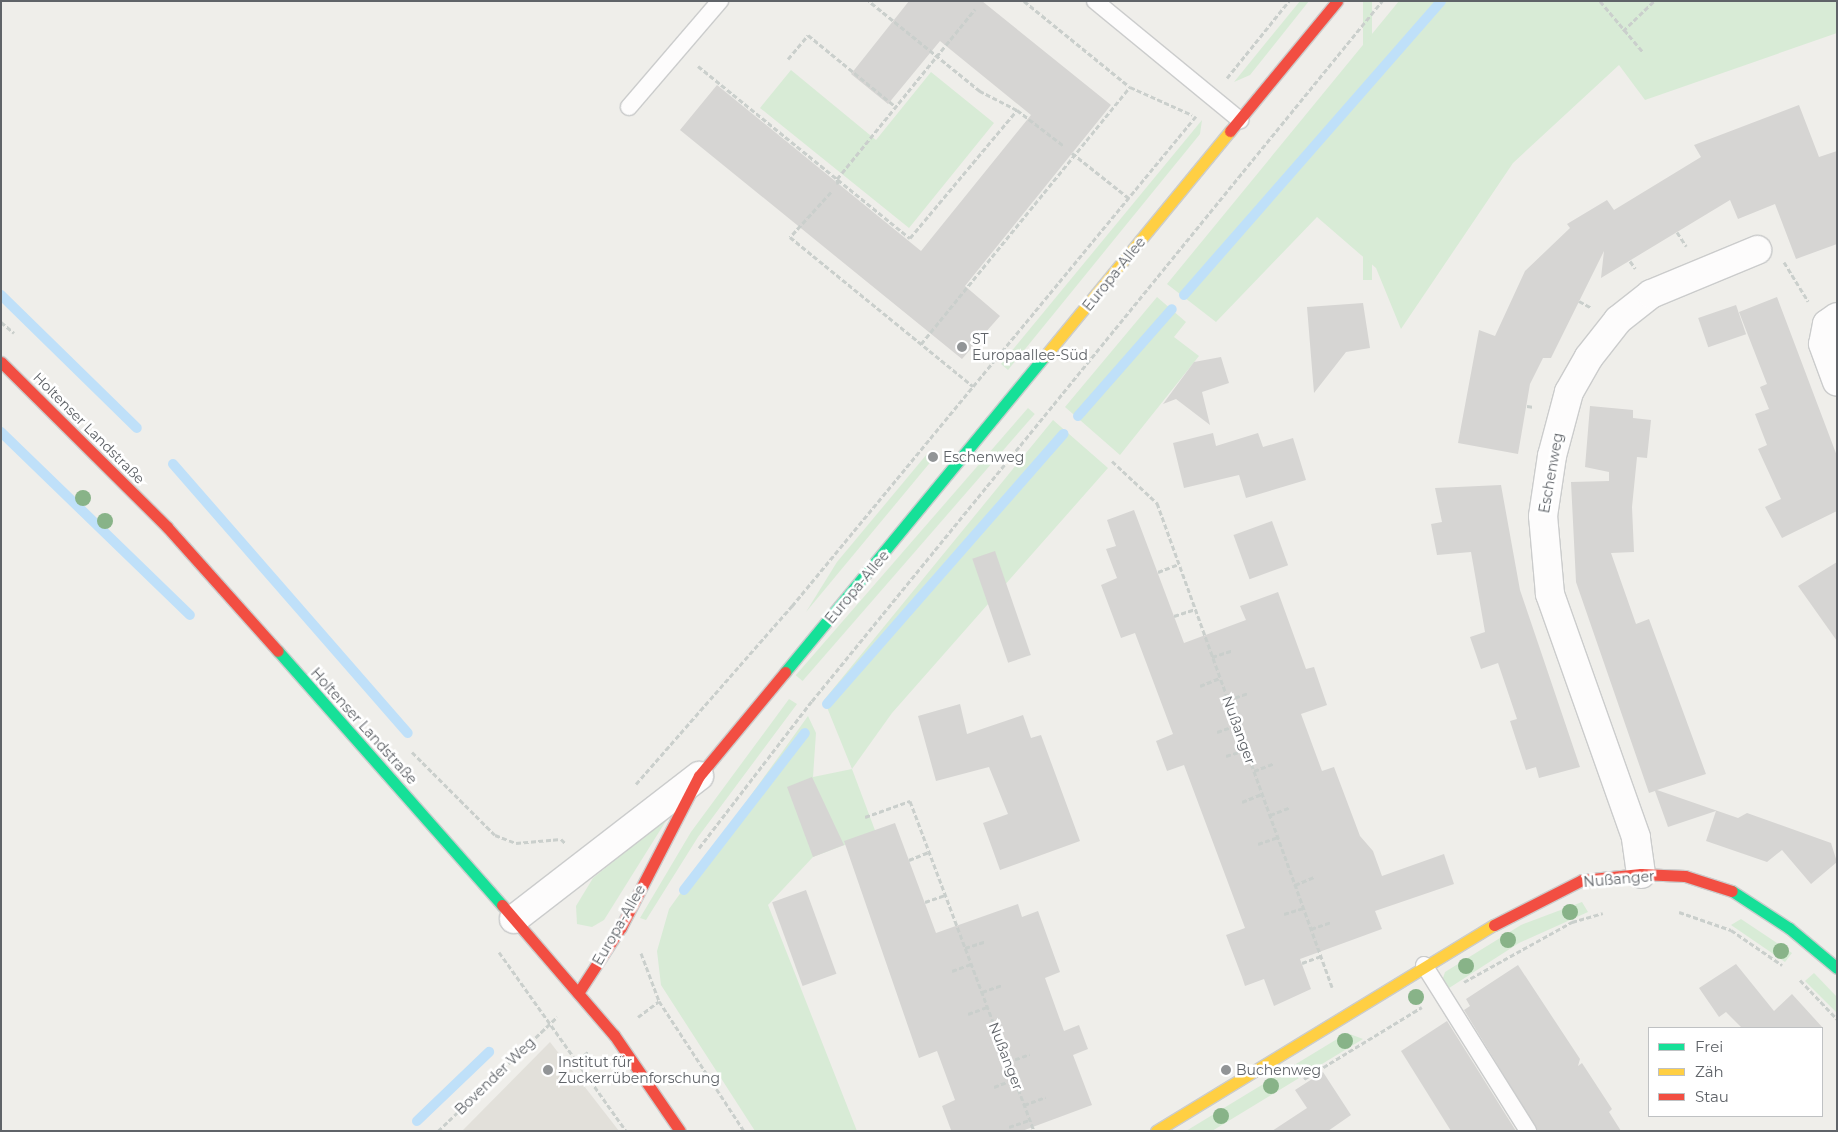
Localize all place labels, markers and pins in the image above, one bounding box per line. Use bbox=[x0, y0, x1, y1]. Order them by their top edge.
place label: ST Europaallee-Süd bbox=[972, 331, 1088, 364]
marker: ST Europaallee-Süd bbox=[956, 341, 968, 353]
place label: Eschenweg bbox=[943, 449, 1024, 465]
marker: Eschenweg bbox=[927, 451, 939, 463]
place label: Institut für Zuckerrübenforschung bbox=[558, 1054, 720, 1086]
place label: Buchenweg bbox=[1236, 1062, 1321, 1078]
marker: Institut für Zuckerrübenforschung bbox=[542, 1064, 554, 1076]
marker: Buchenweg bbox=[1220, 1064, 1232, 1076]

